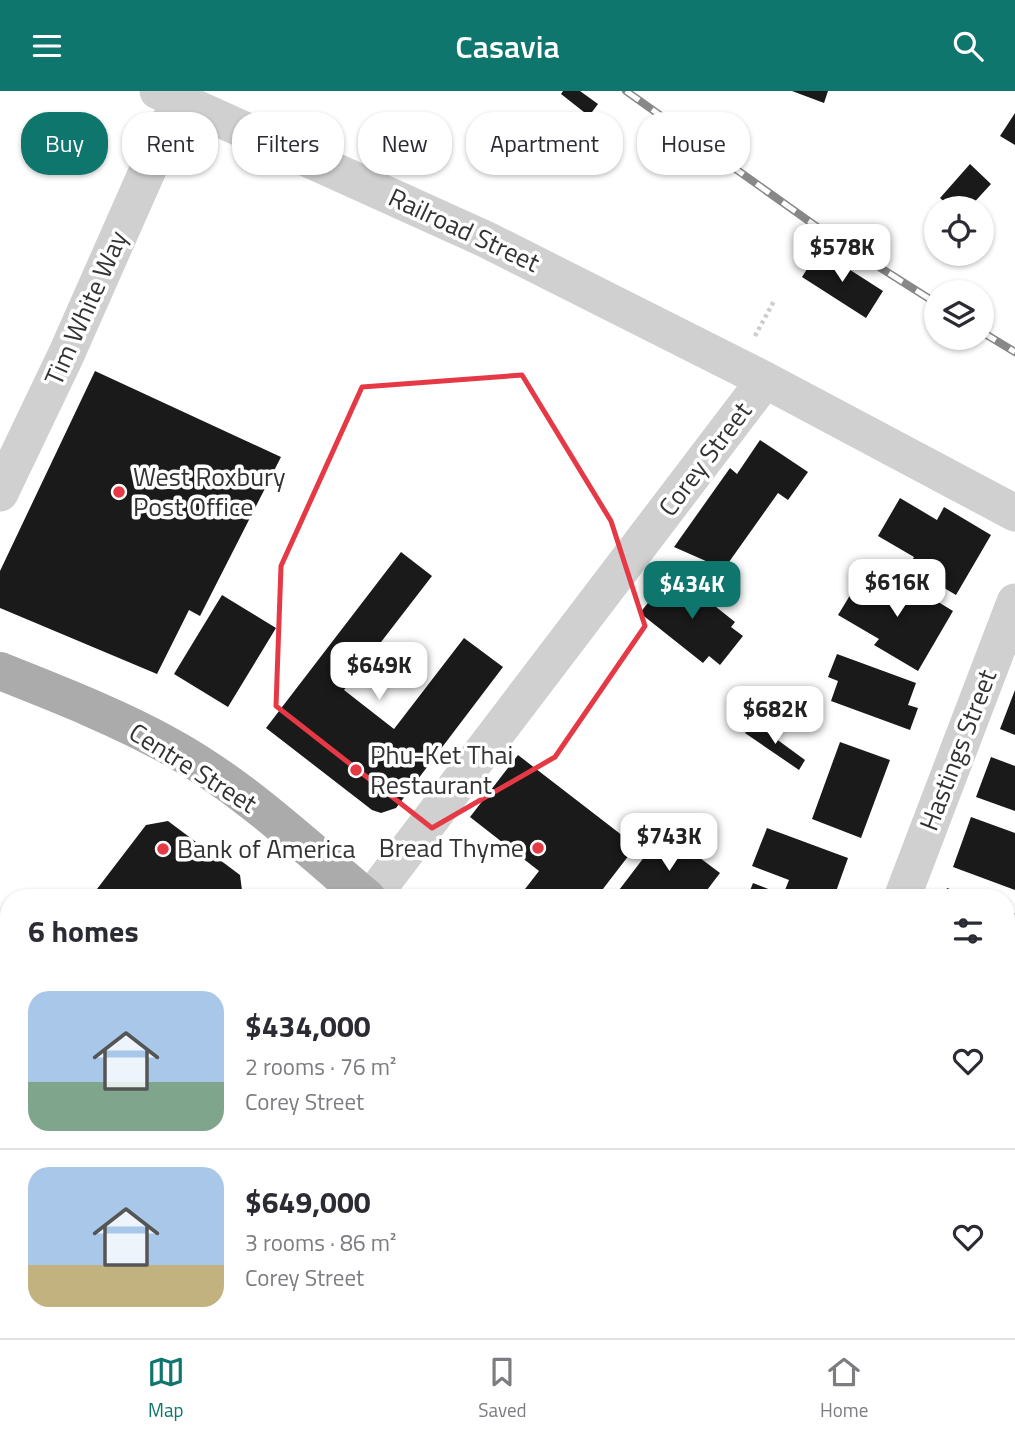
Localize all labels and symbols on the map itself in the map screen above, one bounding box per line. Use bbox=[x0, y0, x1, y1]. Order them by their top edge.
street label: Railroad Street bbox=[382, 177, 546, 282]
street label: Tim White Way bbox=[34, 224, 137, 391]
pin: $578K bbox=[793, 225, 891, 284]
street label: Corey Street bbox=[649, 393, 761, 524]
place label: West Roxbury Post Office bbox=[133, 457, 286, 526]
marker: West Roxbury Post Office bbox=[111, 484, 127, 500]
pin: $616K bbox=[848, 559, 946, 619]
pin: $434K bbox=[643, 561, 741, 621]
pin: $649K bbox=[330, 643, 428, 702]
street label: Hastings Street bbox=[909, 664, 1006, 836]
pin: $682K bbox=[726, 687, 824, 746]
street label: Centre Street bbox=[122, 713, 265, 822]
place label: Phu-Ket Thai Restaurant bbox=[370, 735, 513, 804]
marker: Phu-Ket Thai Restaurant bbox=[348, 762, 364, 778]
pin: $743K bbox=[620, 813, 718, 873]
place label: Bread Thyme bbox=[379, 828, 524, 867]
place label: Bank of America bbox=[177, 829, 356, 868]
marker: Bread Thyme bbox=[530, 840, 546, 856]
marker: Bank of America bbox=[155, 841, 171, 857]

